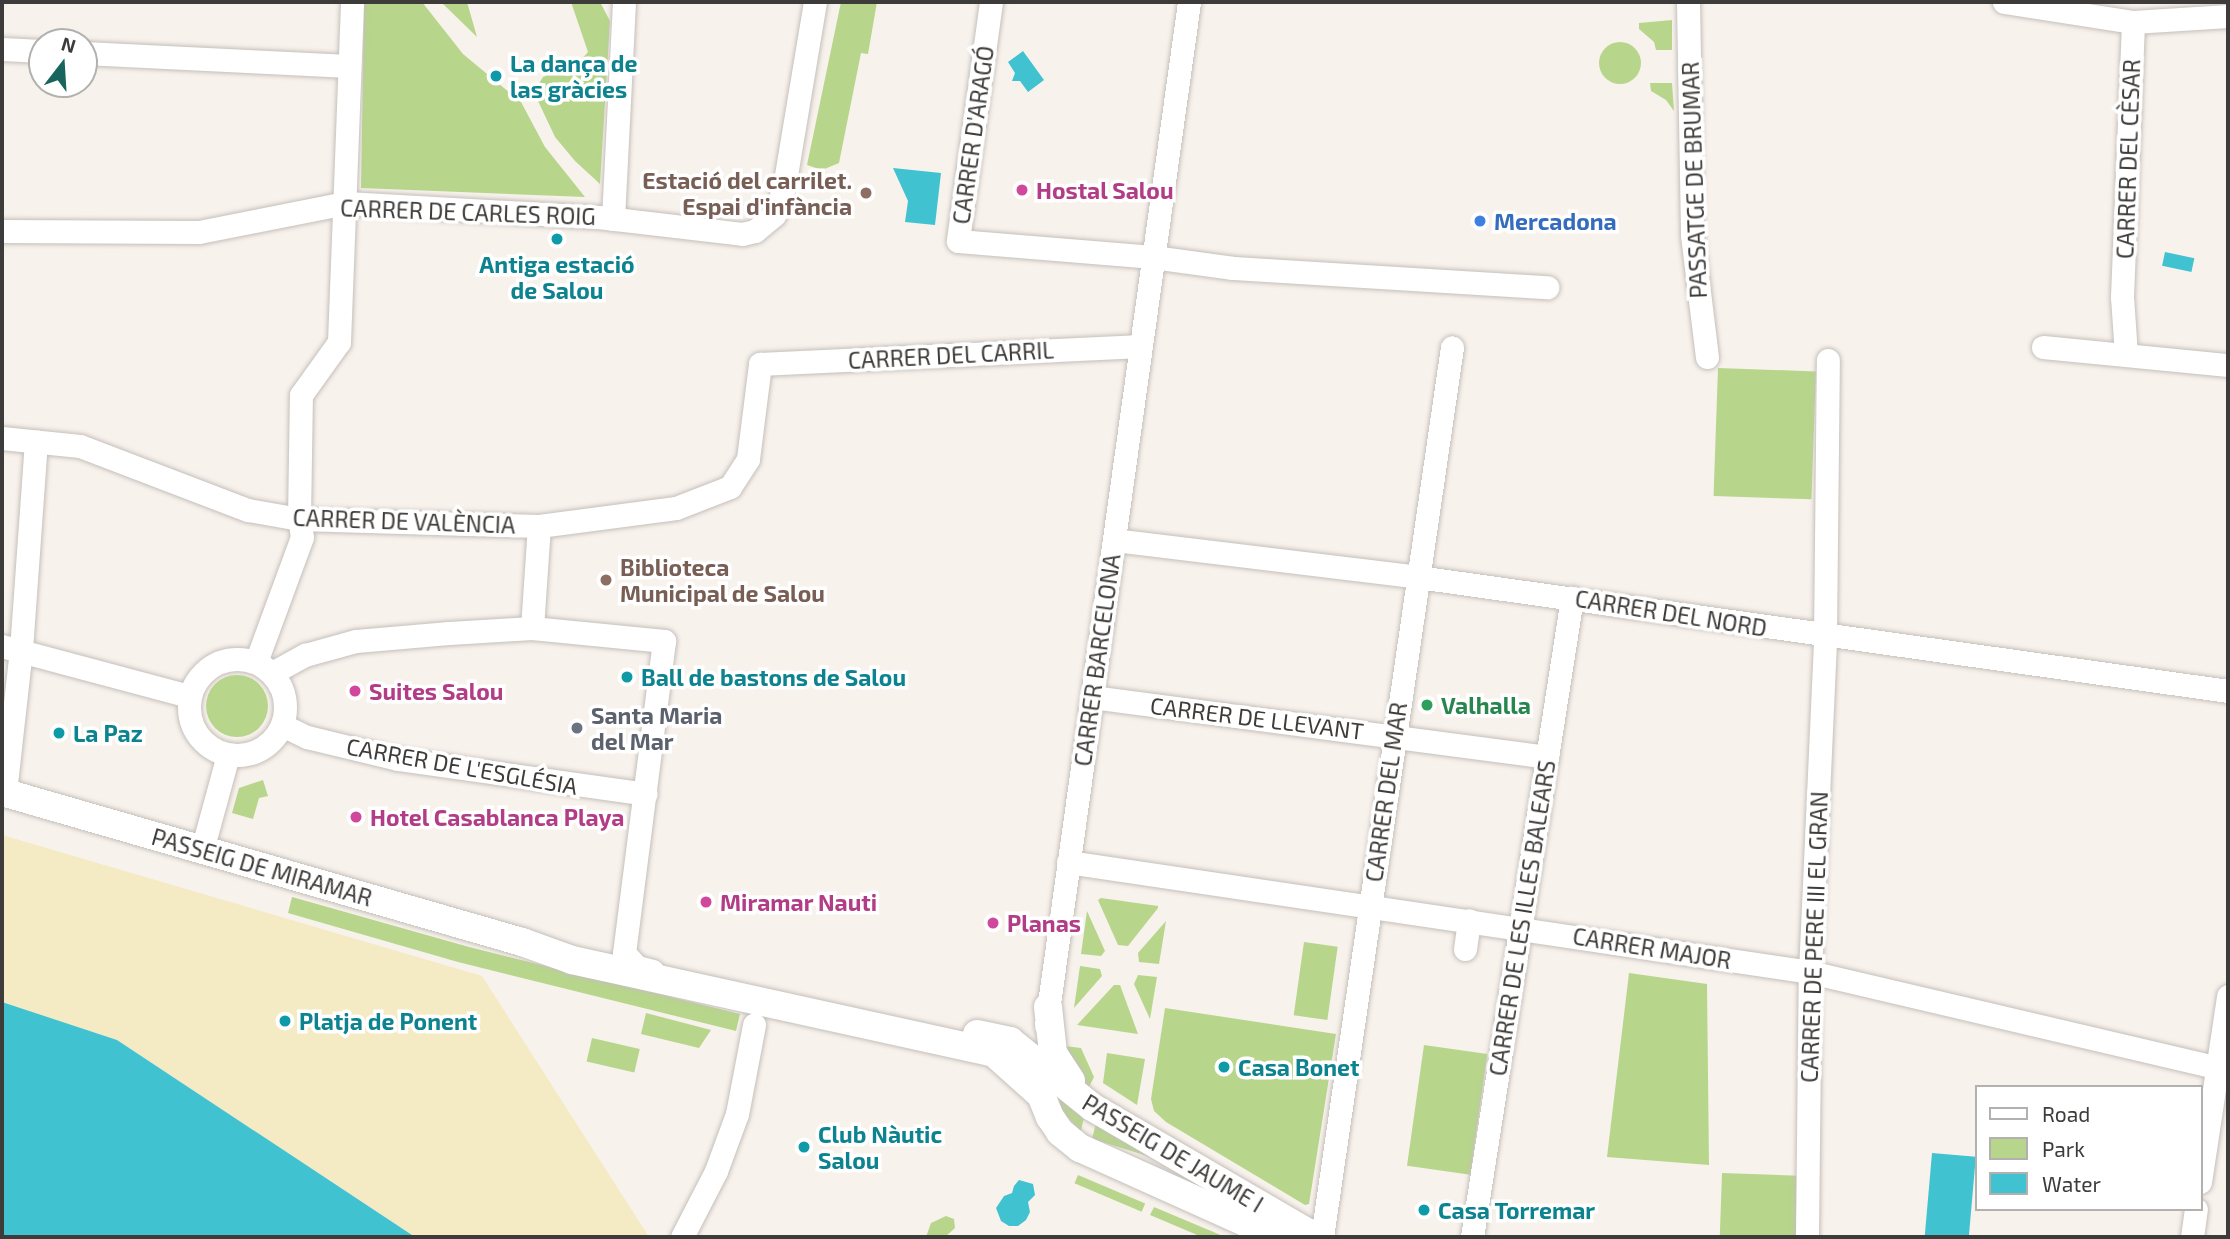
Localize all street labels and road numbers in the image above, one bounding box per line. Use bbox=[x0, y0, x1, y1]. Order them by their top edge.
street label: CARRER D'ARAGÓ bbox=[947, 44, 999, 226]
street label: CARRER DEL CÈSAR bbox=[2111, 58, 2145, 260]
street label: PASSATGE DE BRUMAR bbox=[1676, 61, 1712, 299]
street label: CARRER DE CARLES ROIG bbox=[340, 194, 596, 230]
street label: CARRER DEL CARRIL bbox=[847, 336, 1055, 374]
street label: CARRER DE VALÈNCIA bbox=[292, 503, 516, 539]
street label: CARRER BARCELONA bbox=[1068, 552, 1126, 768]
street label: CARRER DEL NORD bbox=[1573, 584, 1769, 642]
street label: CARRER DE LLEVANT bbox=[1149, 691, 1365, 745]
street label: CARRER DEL MAR bbox=[1360, 700, 1412, 884]
street label: CARRER DE L'ESGLÉSIA bbox=[344, 732, 580, 800]
street label: CARRER DE LES ILLES BALEARS bbox=[1483, 758, 1561, 1078]
street label: CARRER DE PERE III EL GRAN bbox=[1795, 790, 1833, 1084]
street label: PASSEIG DE MIRAMAR bbox=[149, 822, 375, 912]
street label: CARRER MAJOR bbox=[1571, 922, 1733, 974]
street label: PASSEIG DE JAUME I bbox=[1078, 1088, 1268, 1218]

